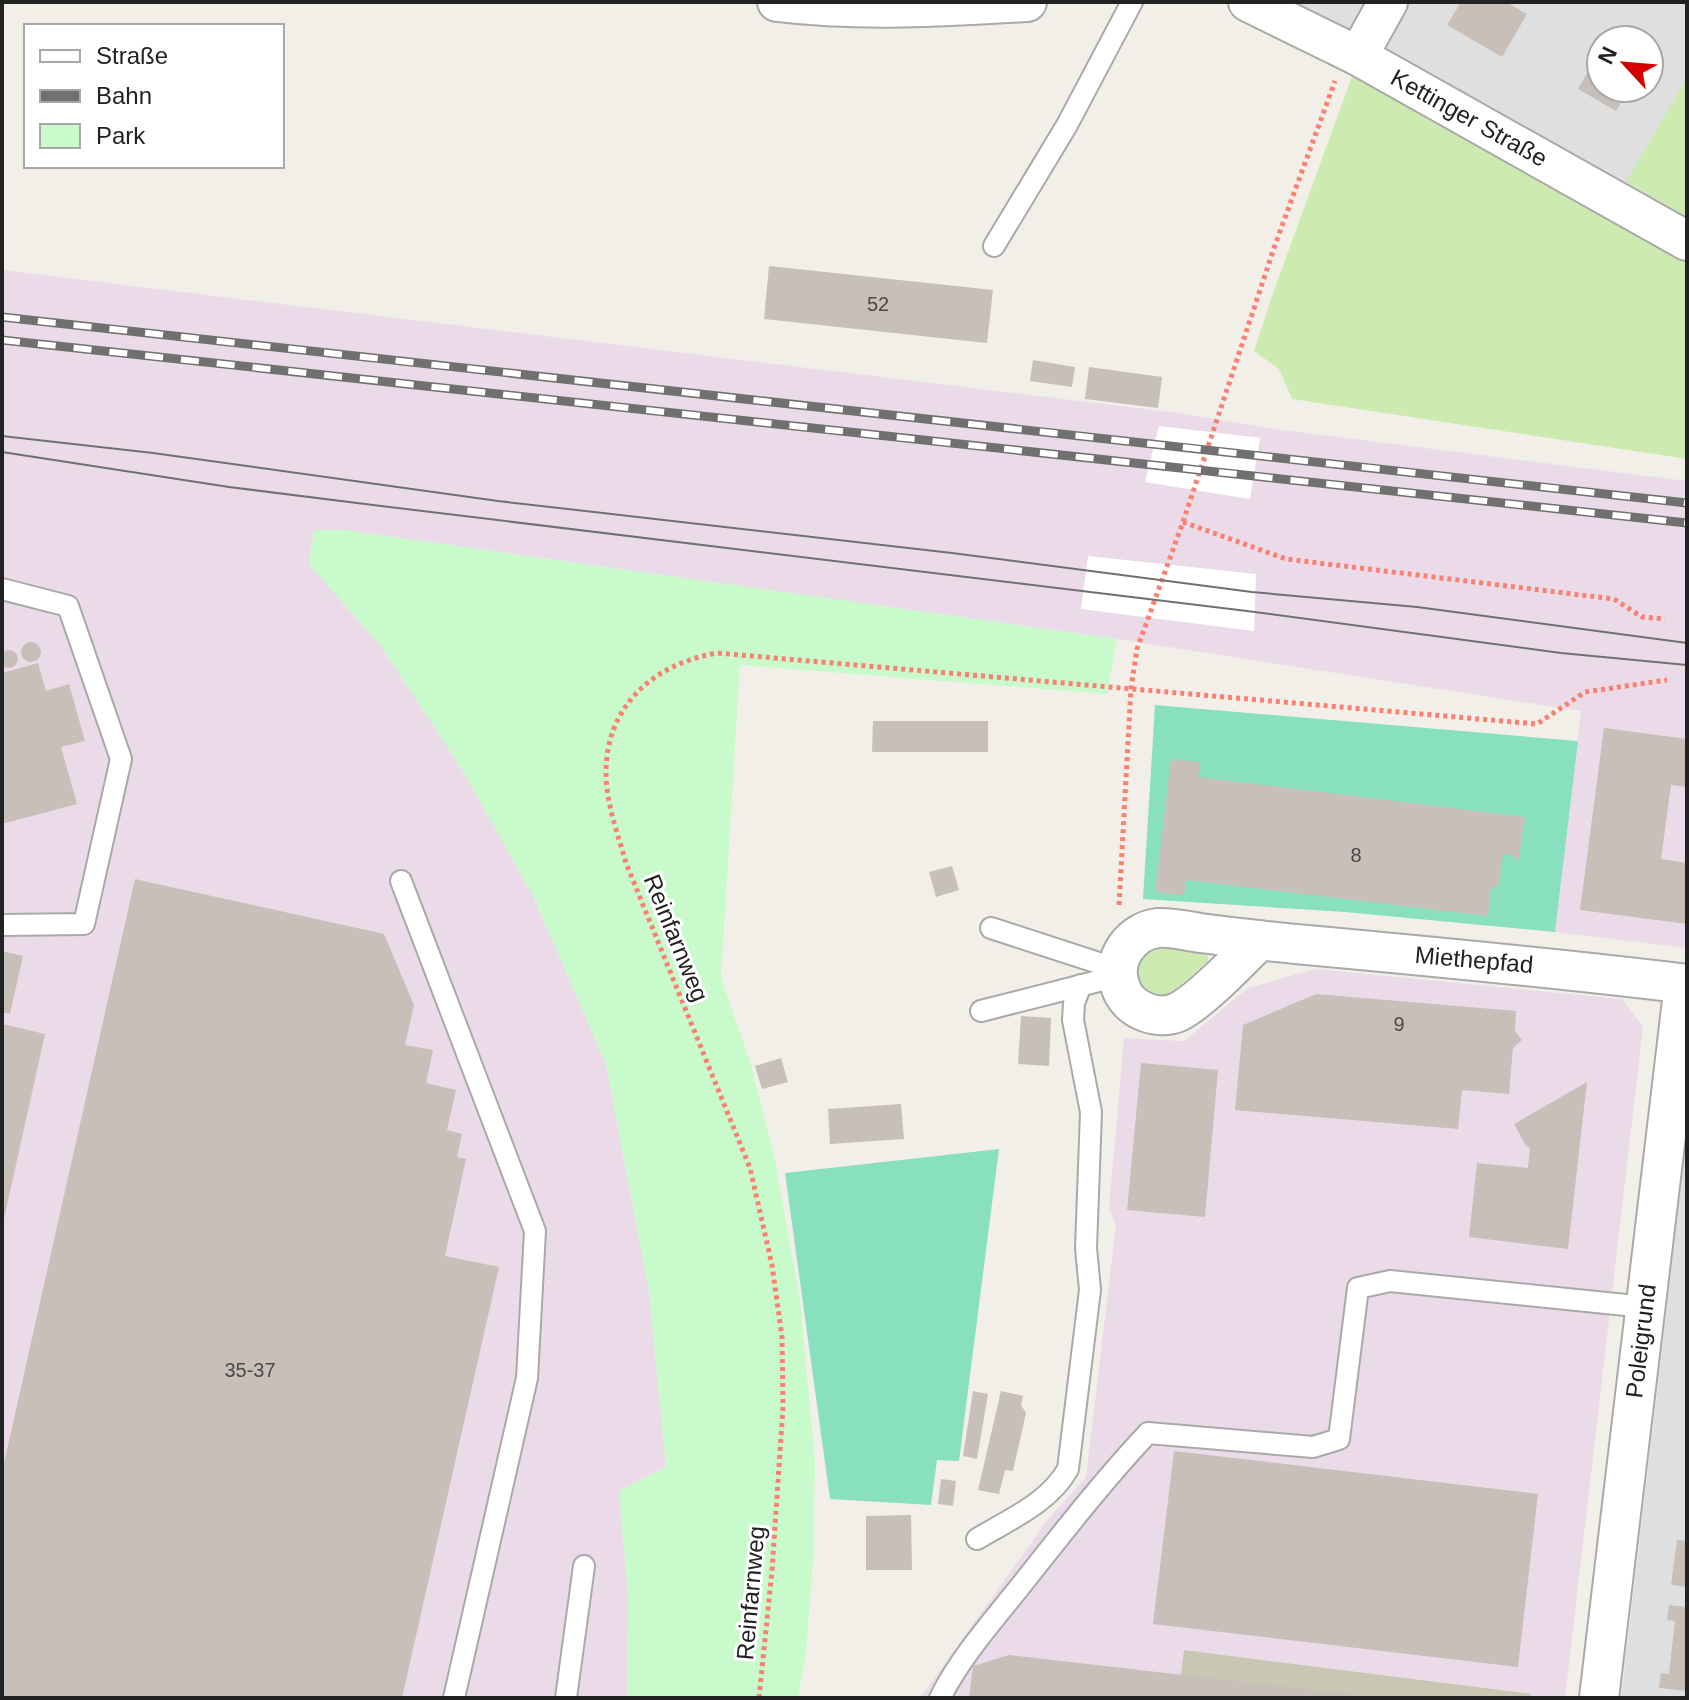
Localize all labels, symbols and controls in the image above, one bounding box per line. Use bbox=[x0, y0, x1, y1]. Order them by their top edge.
legend bbox=[24, 24, 284, 168]
north arrow bbox=[1585, 24, 1665, 104]
text: Straße bbox=[96, 42, 168, 69]
text: N bbox=[1593, 43, 1622, 68]
street label: Kettinger Straße bbox=[1386, 63, 1552, 172]
text: Bahn bbox=[96, 82, 152, 109]
text: Park bbox=[96, 122, 146, 149]
house number: 52 bbox=[867, 293, 889, 315]
house number: 8 bbox=[1350, 844, 1362, 866]
street label: Reinfarnweg bbox=[639, 870, 714, 1005]
street label: Miethepfad bbox=[1414, 941, 1534, 978]
house number: 9 bbox=[1393, 1013, 1405, 1035]
street label: Poleigrund bbox=[1620, 1282, 1661, 1400]
house number: 35-37 bbox=[224, 1359, 276, 1381]
street label: Reinfarnweg bbox=[731, 1525, 770, 1661]

